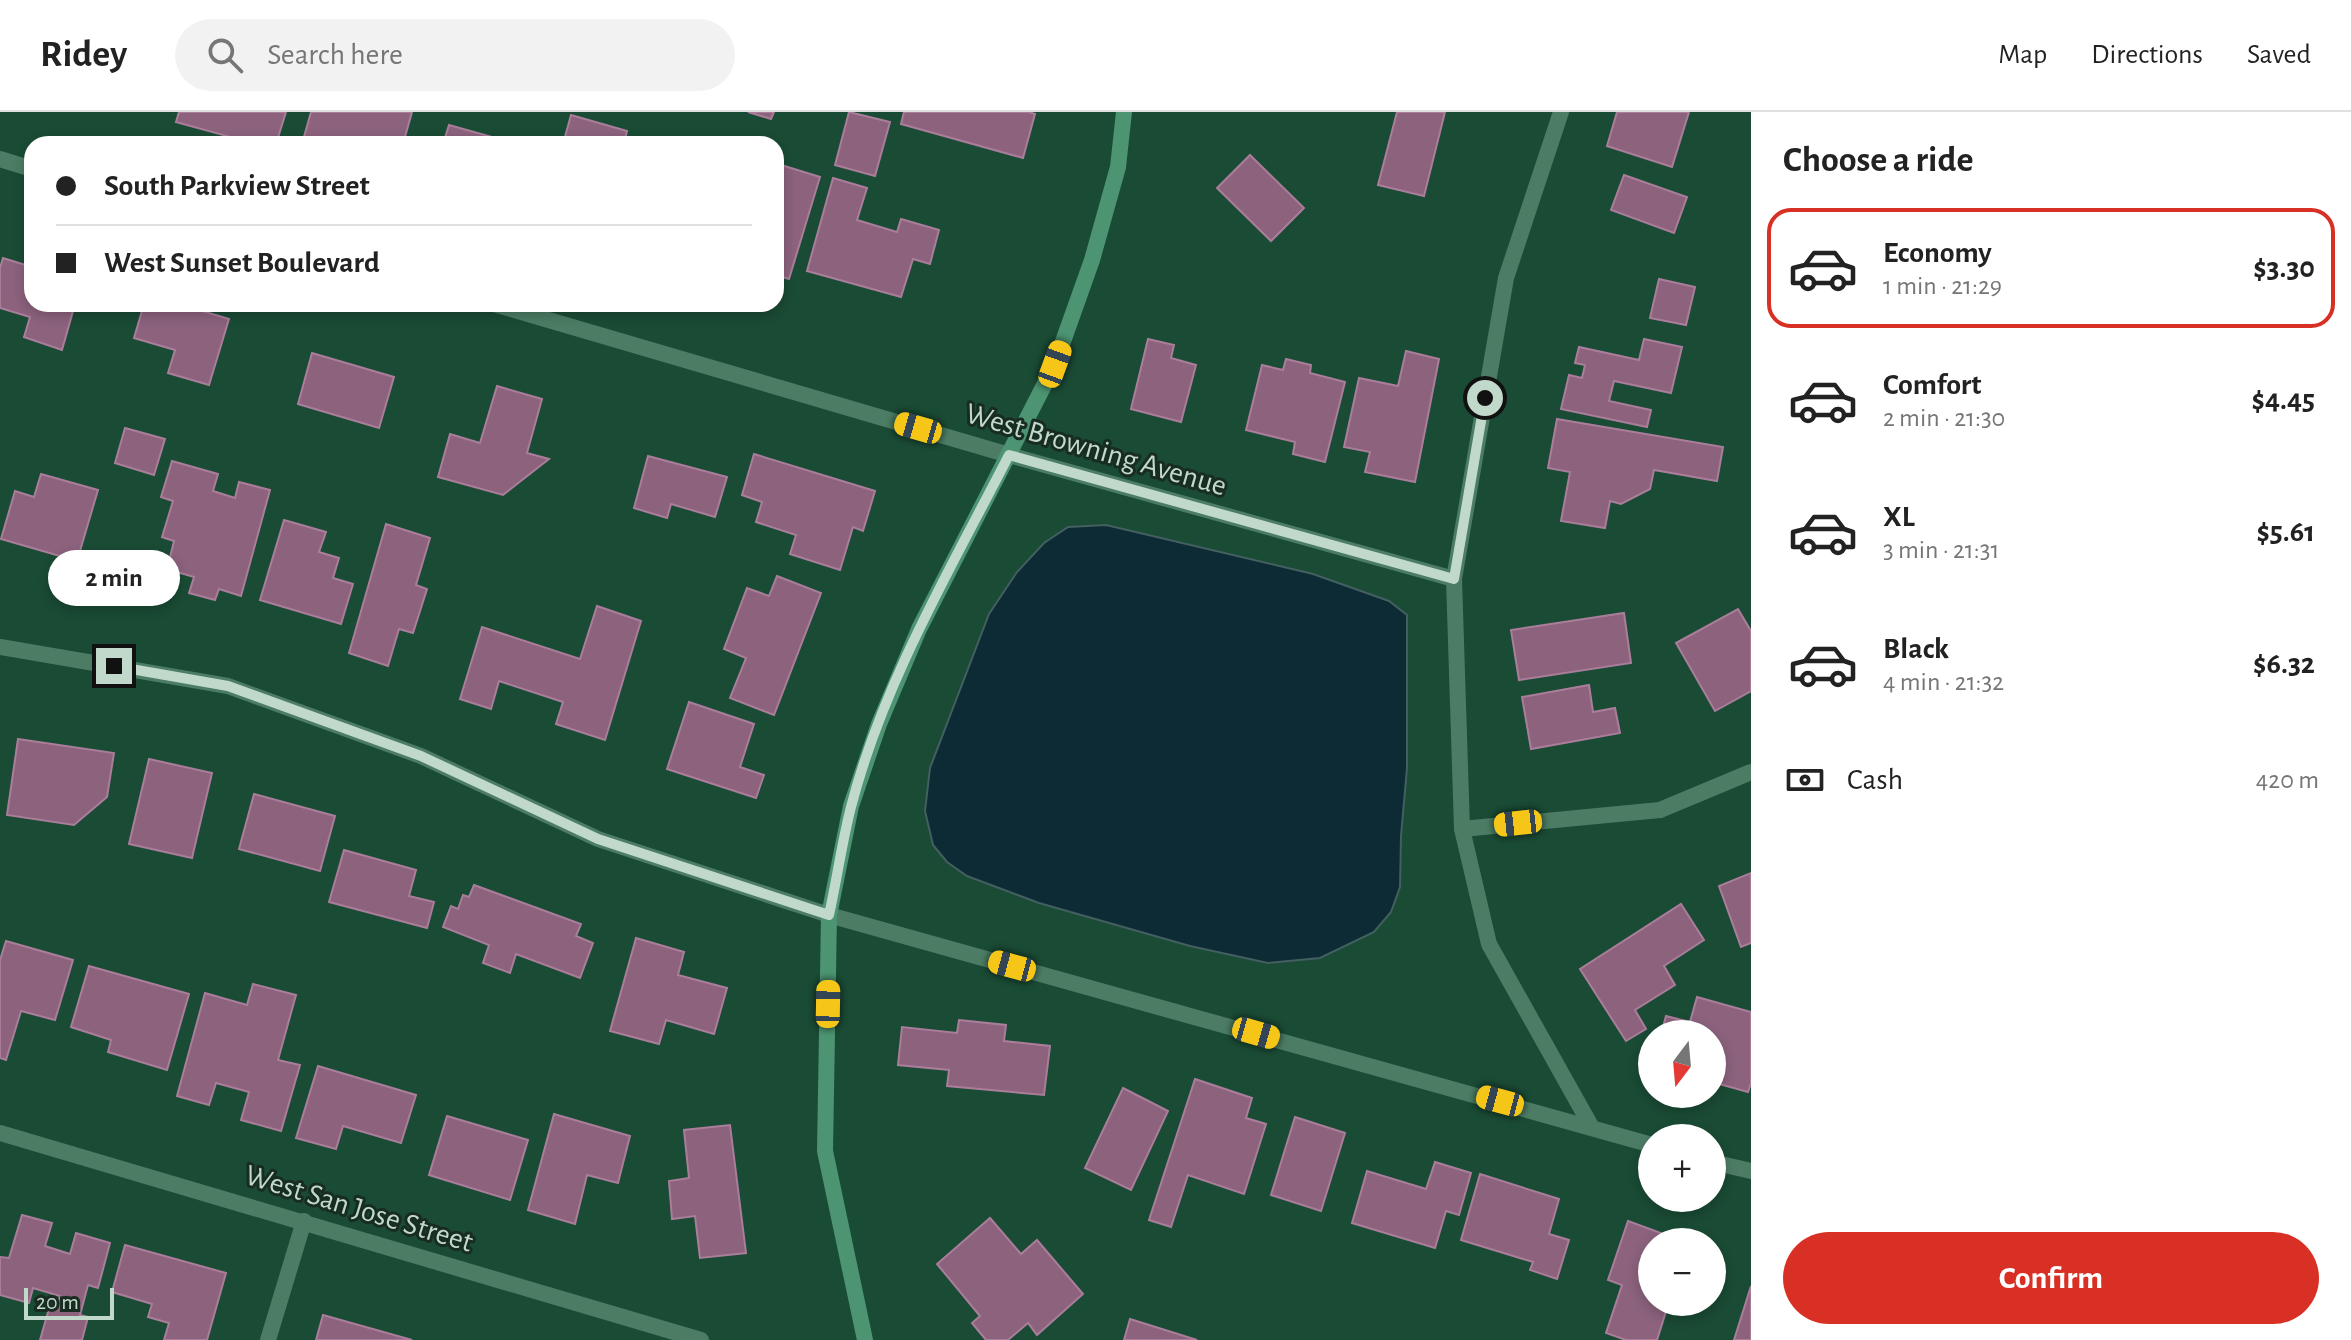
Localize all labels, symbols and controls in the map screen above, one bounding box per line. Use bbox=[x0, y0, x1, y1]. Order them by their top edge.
search box bbox=[175, 19, 735, 91]
icon: search bbox=[203, 33, 247, 77]
text: Ridey bbox=[40, 36, 127, 74]
text: Search here bbox=[267, 40, 403, 70]
text: Map bbox=[1998, 41, 2047, 69]
text: Directions bbox=[2091, 41, 2203, 69]
text: Saved bbox=[2247, 41, 2311, 69]
text: Choose a ride bbox=[1783, 142, 1973, 178]
text: South Parkview Street bbox=[104, 171, 370, 201]
icon: car bbox=[1787, 232, 1859, 304]
text: Economy bbox=[1883, 238, 1992, 268]
text: West Sunset Boulevard bbox=[104, 248, 380, 278]
text: $3.30 bbox=[2253, 253, 2315, 283]
text: 1 min · 21:29 bbox=[1883, 273, 2002, 299]
car bbox=[1036, 337, 1074, 391]
icon: car bbox=[1787, 364, 1859, 436]
text: Comfort bbox=[1883, 370, 1982, 400]
route start bbox=[1467, 380, 1503, 416]
text: $4.45 bbox=[2251, 385, 2315, 415]
street label: West Browning Avenue bbox=[962, 398, 1230, 502]
text: 2 min · 21:30 bbox=[1883, 405, 2005, 431]
car bbox=[892, 410, 944, 446]
icon: car bbox=[1787, 496, 1859, 568]
text: XL bbox=[1883, 502, 1915, 532]
text: $5.61 bbox=[2256, 517, 2315, 547]
text: 3 min · 21:31 bbox=[1883, 537, 1999, 563]
callout: 2 min bbox=[48, 550, 180, 606]
text: 2 min bbox=[85, 565, 143, 591]
icon: car bbox=[1787, 628, 1859, 700]
text: Black bbox=[1883, 634, 1949, 664]
route end bbox=[96, 648, 132, 684]
text: $6.32 bbox=[2253, 649, 2315, 679]
text: 4 min · 21:32 bbox=[1883, 669, 2004, 695]
icon: cash bbox=[1783, 758, 1827, 802]
text: Cash bbox=[1847, 765, 1903, 795]
text: 420 m bbox=[2256, 767, 2319, 793]
car bbox=[1493, 809, 1543, 837]
car bbox=[986, 948, 1038, 984]
car bbox=[816, 980, 840, 1028]
car bbox=[1230, 1015, 1282, 1051]
north arrow bbox=[1638, 1020, 1726, 1108]
map controls bbox=[1638, 1020, 1726, 1316]
car bbox=[1474, 1083, 1526, 1119]
button: + bbox=[1638, 1124, 1726, 1212]
street label: West San Jose Street bbox=[242, 1160, 477, 1258]
button: − bbox=[1638, 1228, 1726, 1316]
button: Confirm bbox=[1783, 1232, 2319, 1324]
scale bar bbox=[24, 1284, 114, 1320]
text: 20 m bbox=[36, 1291, 79, 1313]

